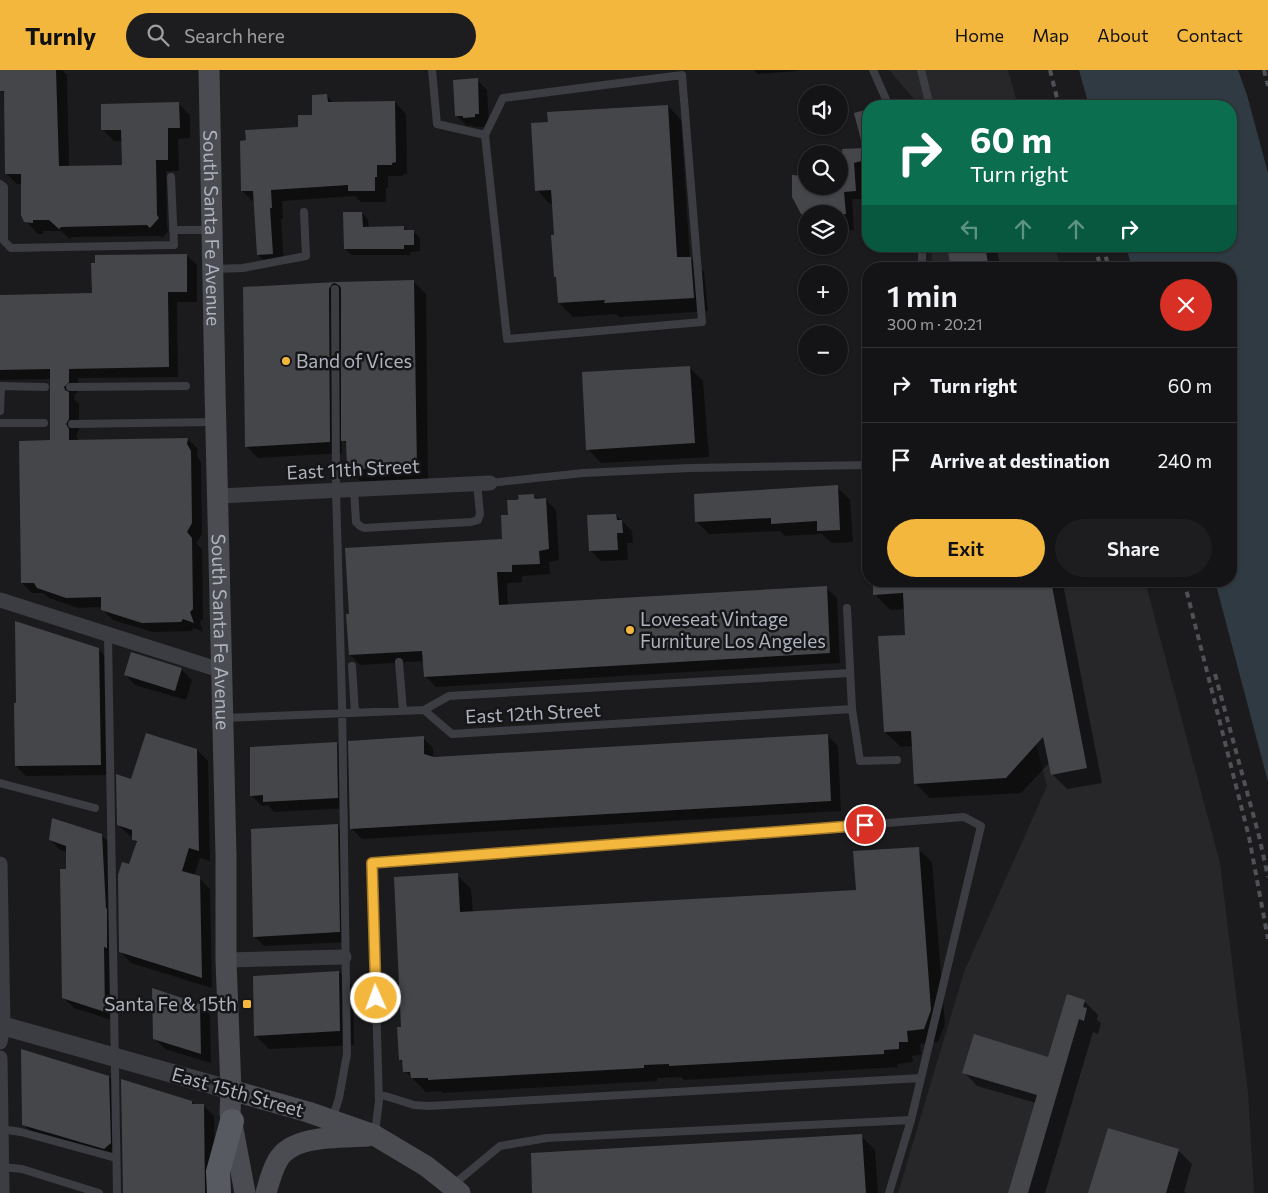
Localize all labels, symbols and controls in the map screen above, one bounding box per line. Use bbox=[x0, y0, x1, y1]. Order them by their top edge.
search box bbox=[126, 13, 476, 58]
text: Turnly bbox=[25, 21, 96, 50]
icon: search bbox=[144, 21, 172, 49]
text: Search here bbox=[184, 24, 285, 47]
text: Home bbox=[955, 24, 1004, 46]
text: Map bbox=[1032, 24, 1069, 46]
text: About bbox=[1097, 24, 1149, 46]
text: Contact bbox=[1177, 24, 1243, 46]
map controls bbox=[798, 85, 848, 375]
button: sound bbox=[798, 85, 848, 135]
text: 60 m bbox=[970, 117, 1052, 160]
icon: right bbox=[887, 120, 952, 185]
street label: South Santa Fe Avenue bbox=[199, 130, 226, 326]
button: search bbox=[798, 145, 848, 195]
text: Turn right bbox=[970, 160, 1068, 187]
button: layers bbox=[798, 205, 848, 255]
icon: left bbox=[956, 215, 984, 243]
icon: ahead bbox=[1009, 215, 1037, 243]
icon: ahead bbox=[1062, 215, 1090, 243]
icon: right bbox=[1115, 215, 1143, 243]
button: + bbox=[798, 265, 848, 315]
text: 1 min bbox=[887, 276, 958, 313]
button: close bbox=[1160, 279, 1212, 331]
text: 300 m · 20:21 bbox=[887, 314, 983, 333]
button: − bbox=[798, 325, 848, 375]
place label: Band of Vices bbox=[296, 349, 412, 372]
marker: Band of Vices bbox=[280, 355, 292, 367]
icon: right bbox=[887, 371, 915, 399]
text: Turn right bbox=[930, 374, 1017, 397]
text: 60 m bbox=[1168, 374, 1212, 397]
icon: arrive bbox=[887, 446, 915, 474]
text: Arrive at destination bbox=[930, 449, 1110, 472]
text: 240 m bbox=[1158, 449, 1212, 472]
street label: East 11th Street bbox=[286, 454, 420, 483]
button: Exit bbox=[887, 519, 1045, 577]
button: Share bbox=[1055, 519, 1212, 577]
street label: South Santa Fe Avenue bbox=[207, 533, 235, 730]
place label: Loveseat Vintage Furniture Los Angeles bbox=[640, 607, 826, 652]
marker: Loveseat Vintage Furniture Los Angeles bbox=[624, 624, 636, 636]
street label: East 12th Street bbox=[465, 697, 602, 728]
pin bbox=[844, 804, 886, 846]
icon: arrive bbox=[851, 811, 879, 839]
position arrow bbox=[349, 971, 401, 1023]
place label: Santa Fe & 15th bbox=[104, 992, 237, 1015]
marker: Santa Fe & 15th bbox=[241, 998, 253, 1010]
street label: East 15th Street bbox=[169, 1062, 307, 1121]

